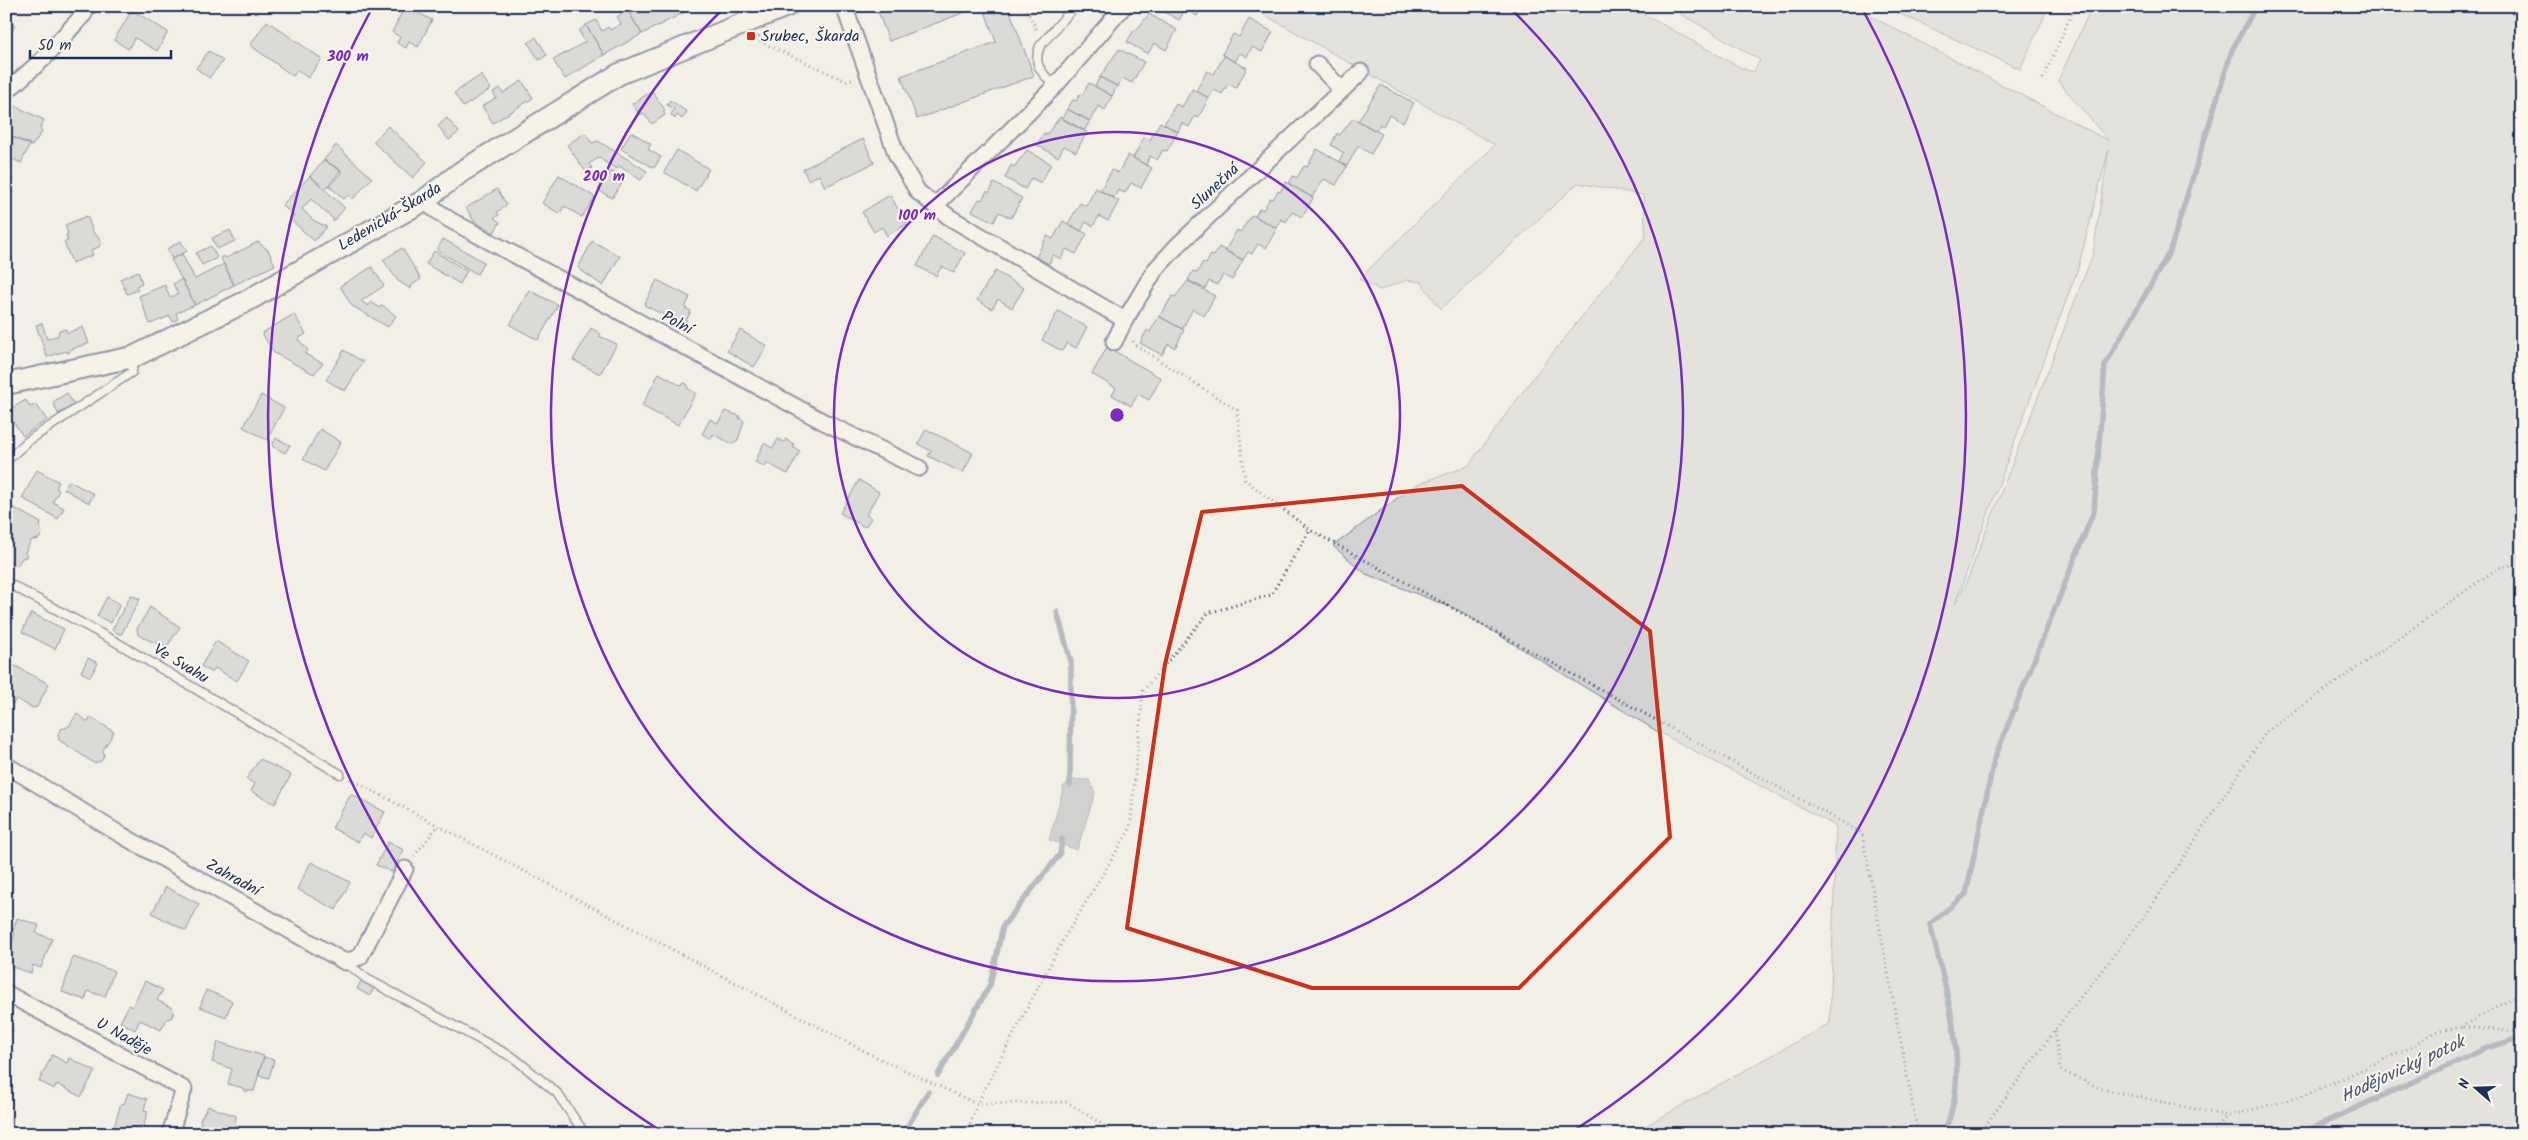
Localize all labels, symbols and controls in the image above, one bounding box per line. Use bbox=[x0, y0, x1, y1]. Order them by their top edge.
place label: Srubec, Škarda bbox=[761, 24, 859, 49]
scale bar bbox=[30, 28, 171, 60]
marker: Srubec, Škarda bbox=[745, 30, 757, 42]
text: 50 m bbox=[38, 34, 72, 58]
text: 300 m bbox=[326, 45, 369, 69]
street label: Slunečná bbox=[1185, 157, 1246, 216]
text: 200 m bbox=[583, 165, 625, 189]
street label: Ledenická-Škarda bbox=[333, 176, 447, 258]
text: 100 m bbox=[898, 204, 936, 228]
street label: Polní bbox=[657, 304, 699, 343]
centre of rings bbox=[1108, 406, 1126, 424]
street label: Ve Svahu bbox=[148, 638, 214, 691]
street label: Zahradní bbox=[201, 853, 267, 904]
street label: U Naděje bbox=[91, 1011, 157, 1063]
water label: Hodějovický potok bbox=[2336, 1027, 2472, 1111]
north arrow bbox=[2450, 1062, 2500, 1112]
text: N bbox=[2453, 1076, 2477, 1092]

